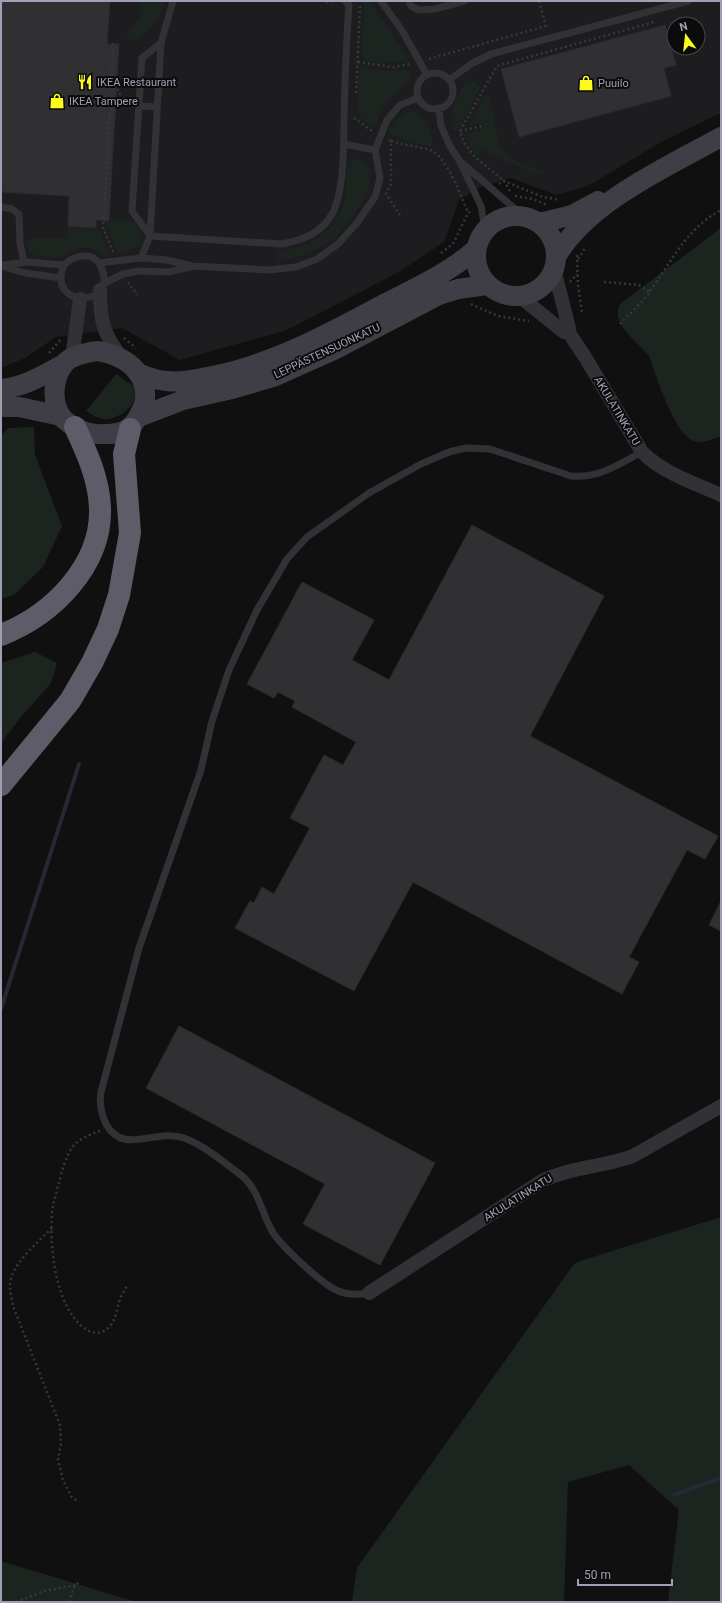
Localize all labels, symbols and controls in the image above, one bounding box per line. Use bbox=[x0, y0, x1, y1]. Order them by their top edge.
north arrow bbox=[666, 16, 706, 56]
text: N bbox=[678, 19, 689, 34]
restaurant icon: IKEA Restaurant bbox=[76, 73, 94, 91]
shop icon: Puuilo bbox=[577, 74, 595, 92]
place label: IKEA Restaurant bbox=[97, 76, 177, 89]
place label: Puuilo bbox=[598, 77, 629, 90]
shop icon: IKEA Tampere bbox=[48, 92, 66, 110]
place label: IKEA Tampere bbox=[69, 95, 138, 108]
street label: LEPPÄSTENSUONKATU bbox=[272, 321, 382, 381]
street label: AKULATINKATU bbox=[591, 374, 643, 448]
street label: AKULATINKATU bbox=[481, 1172, 555, 1224]
scale bar bbox=[578, 1561, 672, 1587]
text: 50 m bbox=[584, 1568, 611, 1582]

